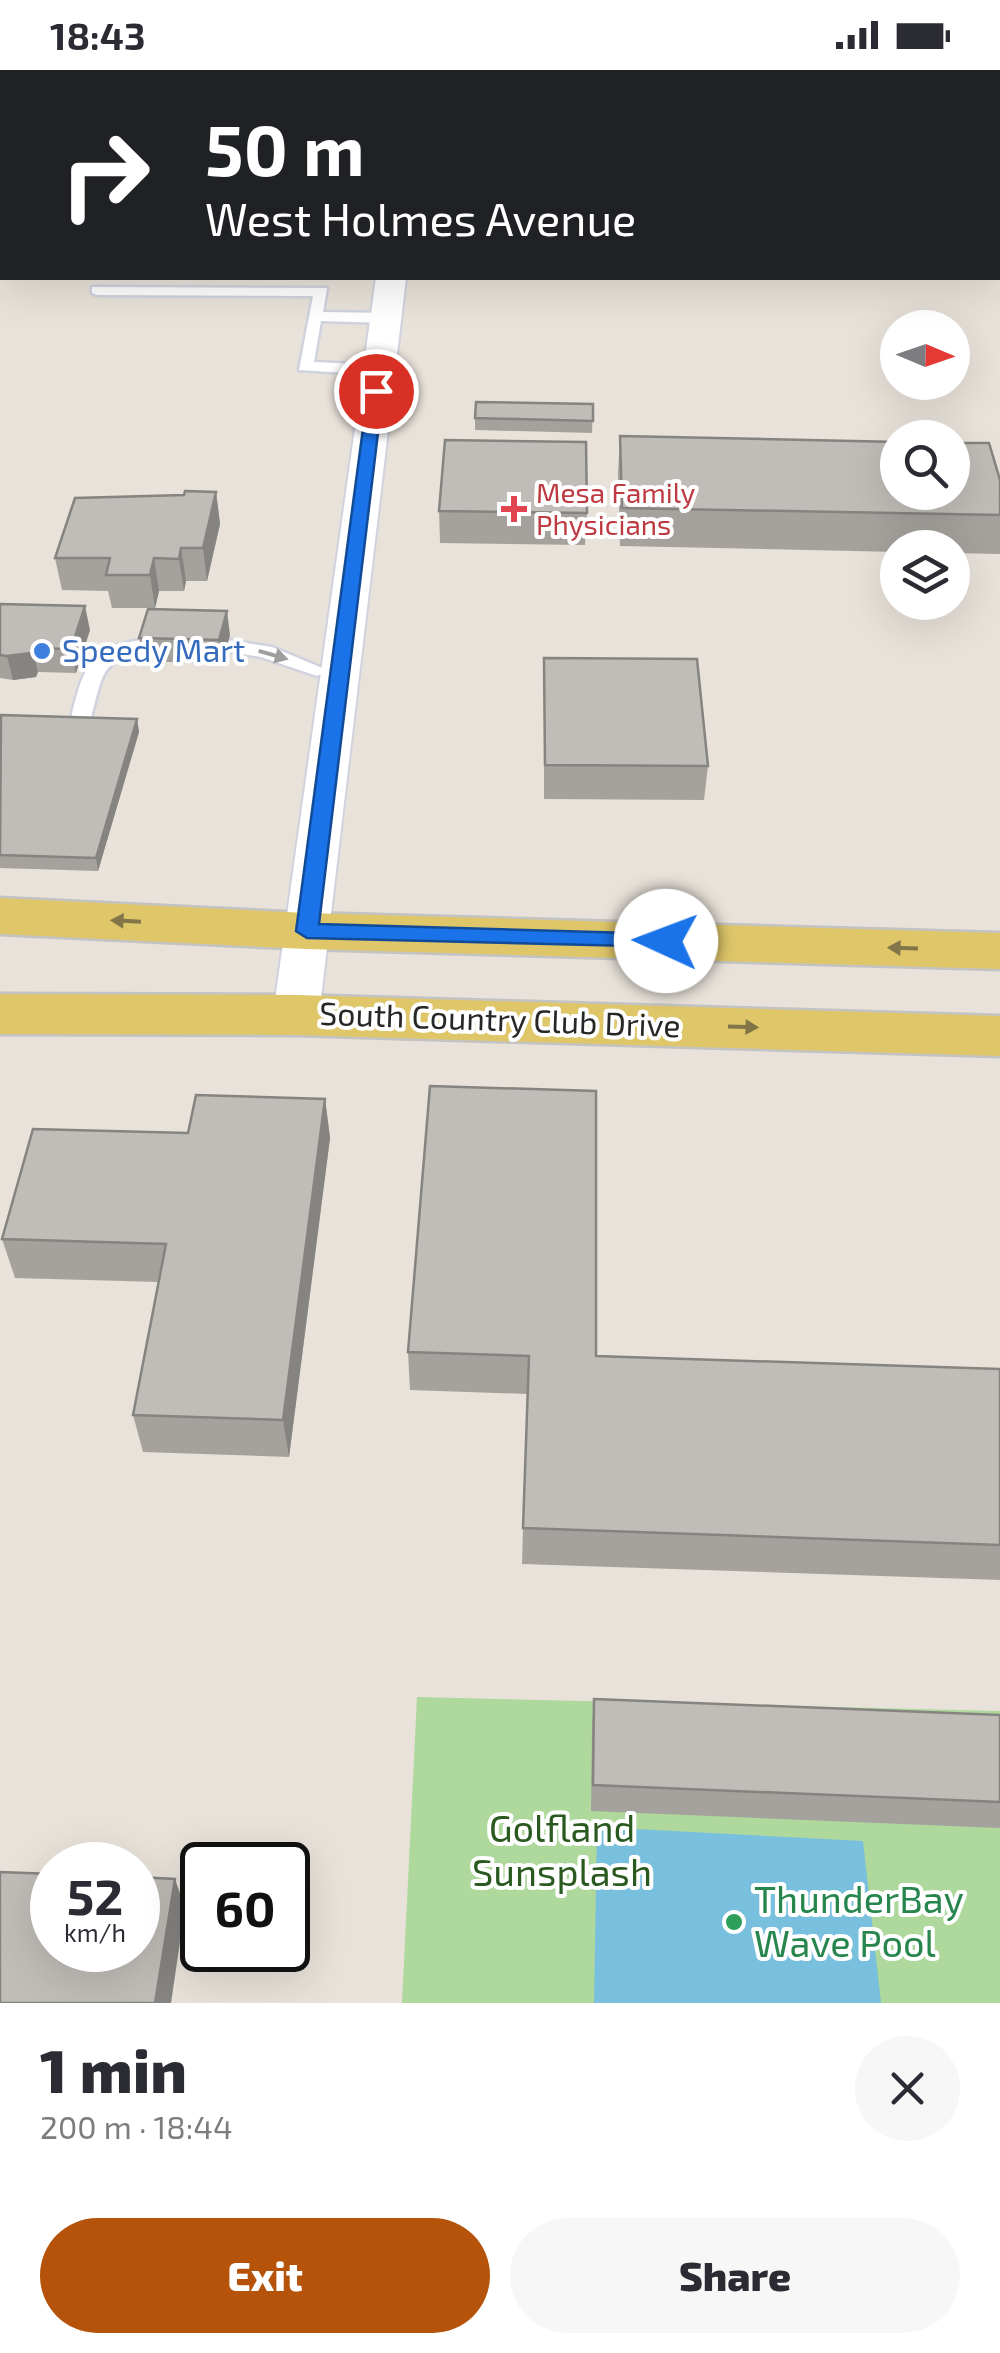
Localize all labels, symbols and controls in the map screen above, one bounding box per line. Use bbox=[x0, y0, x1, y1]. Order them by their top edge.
text: 18:43 bbox=[50, 12, 146, 58]
text: 50 m bbox=[205, 106, 365, 190]
icon: right bbox=[40, 110, 170, 240]
text: West Holmes Avenue bbox=[205, 191, 636, 245]
north arrow bbox=[880, 310, 970, 400]
map controls bbox=[880, 310, 970, 620]
pin bbox=[334, 349, 419, 434]
icon: arrive bbox=[349, 364, 404, 419]
button: search bbox=[880, 420, 970, 510]
place label: Mesa Family Physicians bbox=[536, 475, 695, 541]
marker: Mesa Family Physicians bbox=[501, 496, 527, 522]
button: layers bbox=[880, 530, 970, 620]
place label: Speedy Mart bbox=[62, 630, 245, 668]
marker: Speedy Mart bbox=[31, 640, 53, 662]
one-way arrow bbox=[258, 648, 288, 663]
position arrow bbox=[614, 889, 718, 993]
one-way arrow bbox=[110, 913, 142, 929]
one-way arrow bbox=[886, 939, 918, 955]
street label: South Country Club Drive bbox=[319, 993, 681, 1043]
one-way arrow bbox=[728, 1019, 760, 1035]
park label: Golfland Sunsplash bbox=[472, 1804, 652, 1894]
speed limit sign: 60 bbox=[180, 1842, 310, 1972]
text: 52 bbox=[67, 1865, 123, 1925]
place label: ThunderBay Wave Pool bbox=[754, 1875, 964, 1965]
marker: ThunderBay Wave Pool bbox=[723, 1911, 745, 1933]
text: km/h bbox=[64, 1917, 126, 1947]
text: 1 min bbox=[40, 2033, 187, 2105]
button: close bbox=[855, 2036, 960, 2141]
text: 200 m · 18:44 bbox=[40, 2107, 233, 2145]
button: Exit bbox=[40, 2218, 490, 2333]
button: Share bbox=[510, 2218, 960, 2333]

